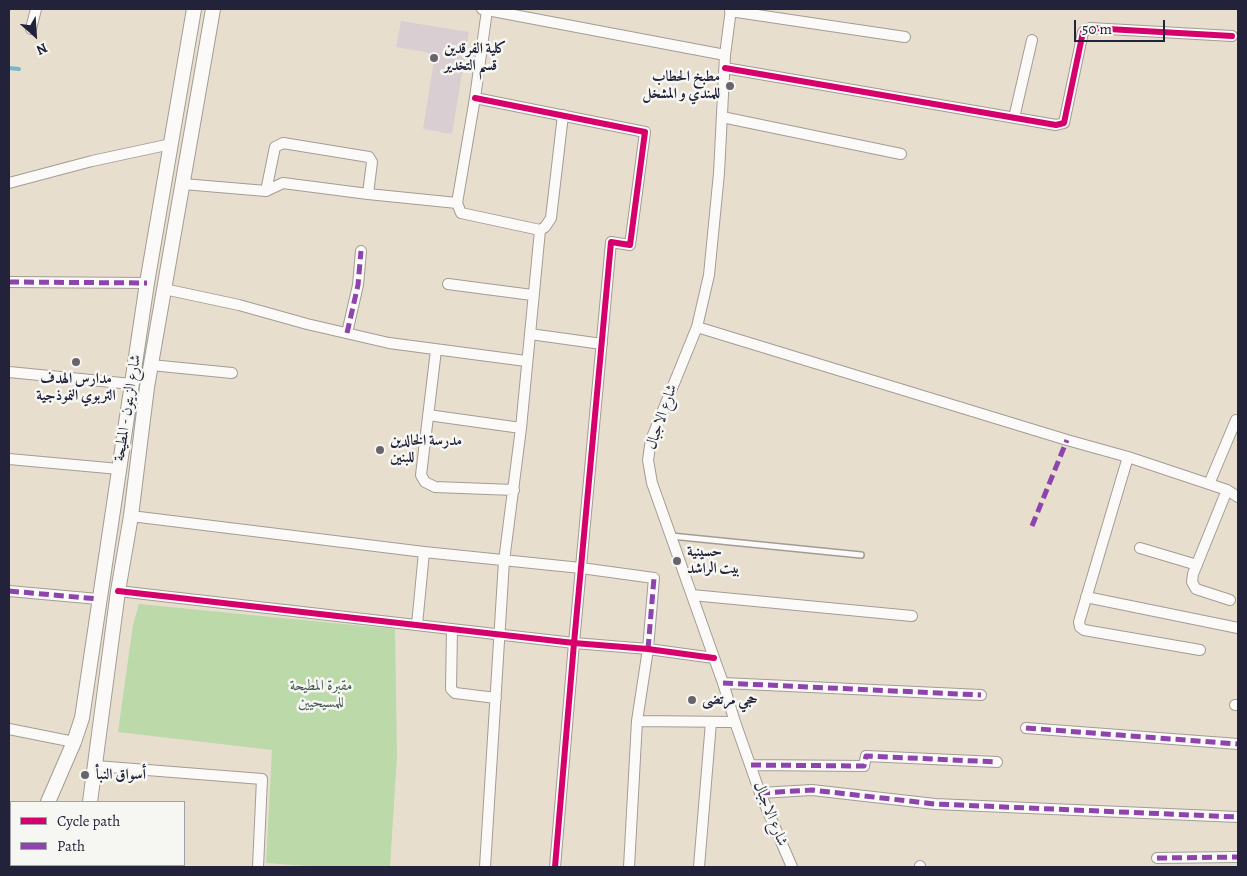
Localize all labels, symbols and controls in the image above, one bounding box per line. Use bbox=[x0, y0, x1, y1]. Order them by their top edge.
north arrow bbox=[10, 10, 60, 60]
scale bar bbox=[1077, 10, 1168, 42]
text: 50 m bbox=[1082, 19, 1112, 39]
text: N bbox=[33, 38, 51, 60]
place label: كلية الفرقدين قسم التخدير bbox=[444, 40, 507, 75]
marker: كلية الفرقدين قسم التخدير bbox=[428, 52, 440, 64]
place label: مطبخ الحطاب للمندي و المشخل bbox=[642, 68, 720, 103]
marker: مطبخ الحطاب للمندي و المشخل bbox=[724, 80, 736, 92]
street label: شارع الزيتون - المطيحة bbox=[111, 353, 145, 463]
marker: مدارس الهدف التربوي النموذجية bbox=[70, 356, 82, 368]
place label: مدارس الهدف التربوي النموذجية bbox=[36, 370, 116, 405]
street label: شارع الاجبال bbox=[642, 382, 682, 452]
place label: مدرسة الخالدين للبنين bbox=[390, 432, 462, 467]
marker: مدرسة الخالدين للبنين bbox=[374, 444, 386, 456]
place label: حسينية بيت الراشد bbox=[687, 543, 740, 578]
marker: حسينية بيت الراشد bbox=[671, 555, 683, 567]
park label: مقبرة المطيحة للمسيحيين bbox=[290, 677, 352, 712]
place label: حجي مرتضى bbox=[702, 691, 758, 709]
marker: حجي مرتضى bbox=[686, 694, 698, 706]
place label: أسواق النبأ bbox=[95, 766, 146, 784]
marker: أسواق النبأ bbox=[79, 769, 91, 781]
street label: شارع الاجبال bbox=[749, 779, 791, 849]
legend bbox=[10, 801, 185, 866]
text: Cycle path bbox=[57, 811, 120, 831]
text: Path bbox=[57, 836, 85, 856]

